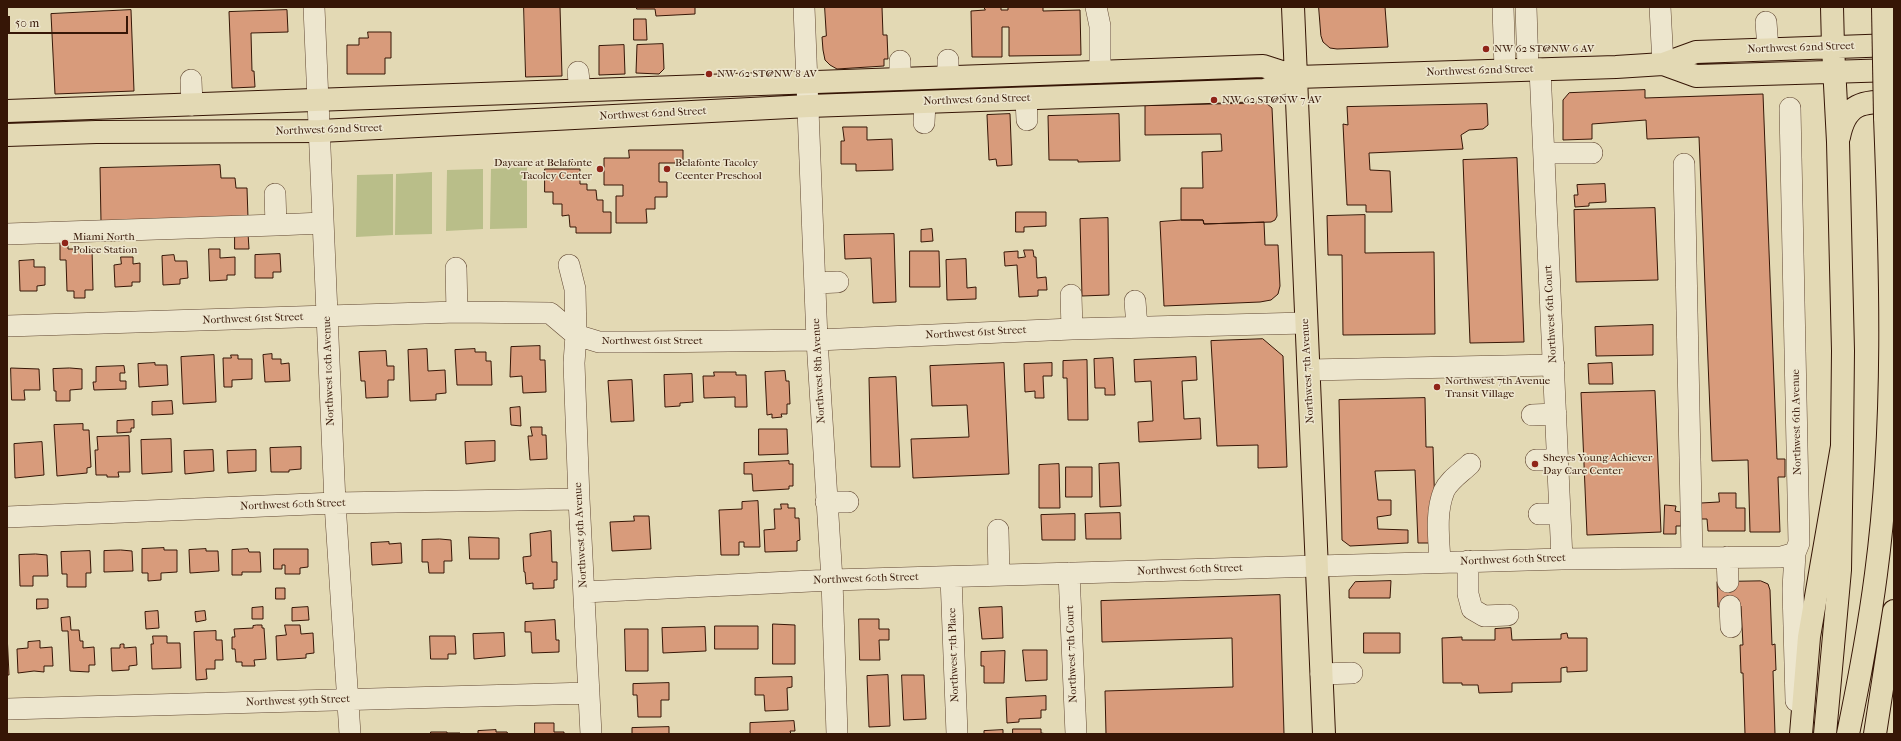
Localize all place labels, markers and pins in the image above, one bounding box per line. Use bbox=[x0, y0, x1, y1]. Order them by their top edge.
place label: NW 62 ST@NW 6 AV bbox=[1494, 42, 1594, 56]
marker: NW 62 ST@NW 6 AV bbox=[1481, 44, 1491, 54]
place label: NW 62 ST@NW 8 AV bbox=[717, 67, 817, 81]
marker: NW 62 ST@NW 8 AV bbox=[704, 69, 714, 79]
place label: NW 62 ST@NW 7 AV bbox=[1222, 93, 1322, 107]
marker: NW 62 ST@NW 7 AV bbox=[1209, 95, 1219, 105]
place label: Daycare at Belafonte Tacolcy Center bbox=[494, 156, 592, 182]
place label: Belafonte Tacolcy Ceenter Preschool bbox=[675, 156, 762, 182]
marker: Daycare at Belafonte Tacolcy Center bbox=[595, 164, 605, 174]
marker: Belafonte Tacolcy Ceenter Preschool bbox=[662, 164, 672, 174]
place label: Miami North Police Station bbox=[73, 230, 137, 256]
marker: Miami North Police Station bbox=[60, 238, 70, 248]
place label: Northwest 7th Avenue Transit Village bbox=[1445, 374, 1550, 400]
marker: Northwest 7th Avenue Transit Village bbox=[1432, 382, 1442, 392]
place label: Sheyes Young Achiever Day Care Center bbox=[1543, 451, 1652, 477]
marker: Sheyes Young Achiever Day Care Center bbox=[1530, 459, 1540, 469]

